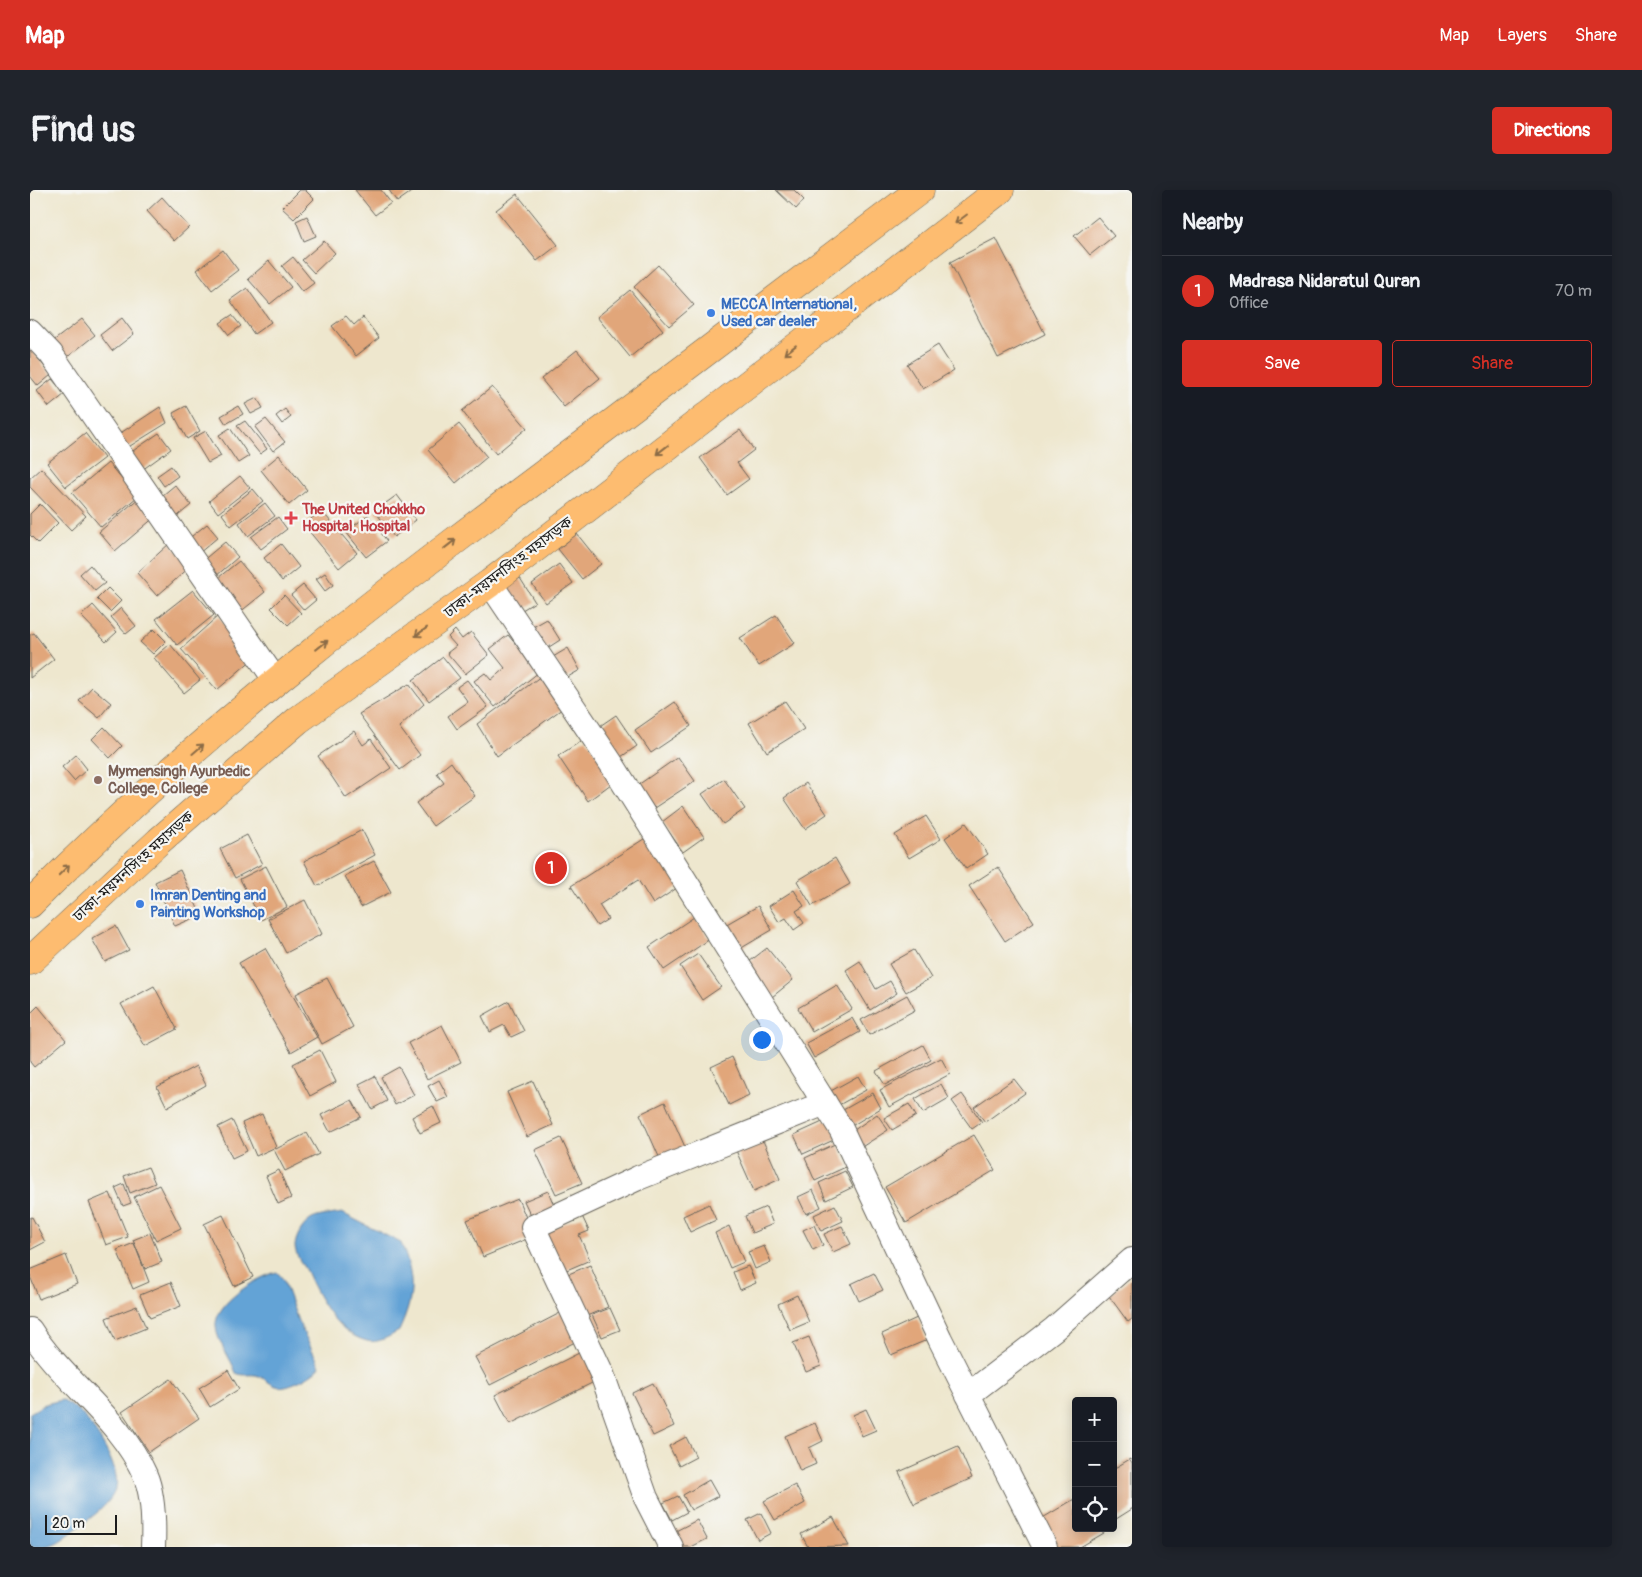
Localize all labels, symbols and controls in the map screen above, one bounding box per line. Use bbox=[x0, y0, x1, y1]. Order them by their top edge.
text: Map bbox=[25, 21, 65, 50]
text: Map bbox=[1440, 24, 1469, 47]
text: Layers bbox=[1497, 24, 1547, 47]
text: Share bbox=[1575, 24, 1617, 47]
button: Directions bbox=[1492, 107, 1612, 154]
text: Find us bbox=[30, 108, 135, 152]
text: Nearby bbox=[1182, 209, 1243, 236]
one-way arrow bbox=[955, 214, 968, 225]
text: Madrasa Nidaratul Quran bbox=[1229, 269, 1420, 293]
text: 1 bbox=[1195, 281, 1201, 301]
text: 70 m bbox=[1555, 281, 1592, 301]
text: Office bbox=[1229, 293, 1269, 313]
place label: MECCA International, Used car dealer bbox=[721, 295, 857, 331]
marker: MECCA International, Used car dealer bbox=[705, 307, 717, 319]
button: Save bbox=[1182, 340, 1382, 387]
button: Share bbox=[1392, 340, 1592, 387]
one-way arrow bbox=[783, 345, 797, 355]
one-way arrow bbox=[656, 444, 669, 455]
place label: The United Chokkho Hospital, Hospital bbox=[301, 500, 425, 536]
marker: The United Chokkho Hospital, Hospital bbox=[284, 511, 298, 525]
street label: ঢাকা-ময়মনসিংহ মহাসড়ক bbox=[440, 512, 577, 623]
one-way arrow bbox=[443, 539, 456, 550]
one-way arrow bbox=[414, 627, 428, 637]
one-way arrow bbox=[315, 639, 328, 650]
one-way arrow bbox=[191, 743, 204, 755]
place label: Mymensingh Ayurbedic College, College bbox=[108, 762, 251, 798]
marker: Mymensingh Ayurbedic College, College bbox=[92, 774, 104, 786]
street label: ঢাকা-ময়মনসিংহ মহাসড়ক bbox=[68, 807, 198, 926]
pin: 1 bbox=[535, 849, 567, 887]
one-way arrow bbox=[58, 863, 70, 876]
place label: Imran Denting and Painting Workshop bbox=[150, 886, 266, 922]
marker: Imran Denting and Painting Workshop bbox=[134, 898, 146, 910]
your location bbox=[749, 1027, 775, 1053]
map controls bbox=[1072, 1397, 1117, 1532]
button: + bbox=[1072, 1397, 1117, 1442]
button: − bbox=[1072, 1442, 1117, 1487]
button: locate bbox=[1072, 1487, 1117, 1532]
scale bar bbox=[45, 1512, 118, 1535]
text: 20 m bbox=[52, 1515, 85, 1532]

